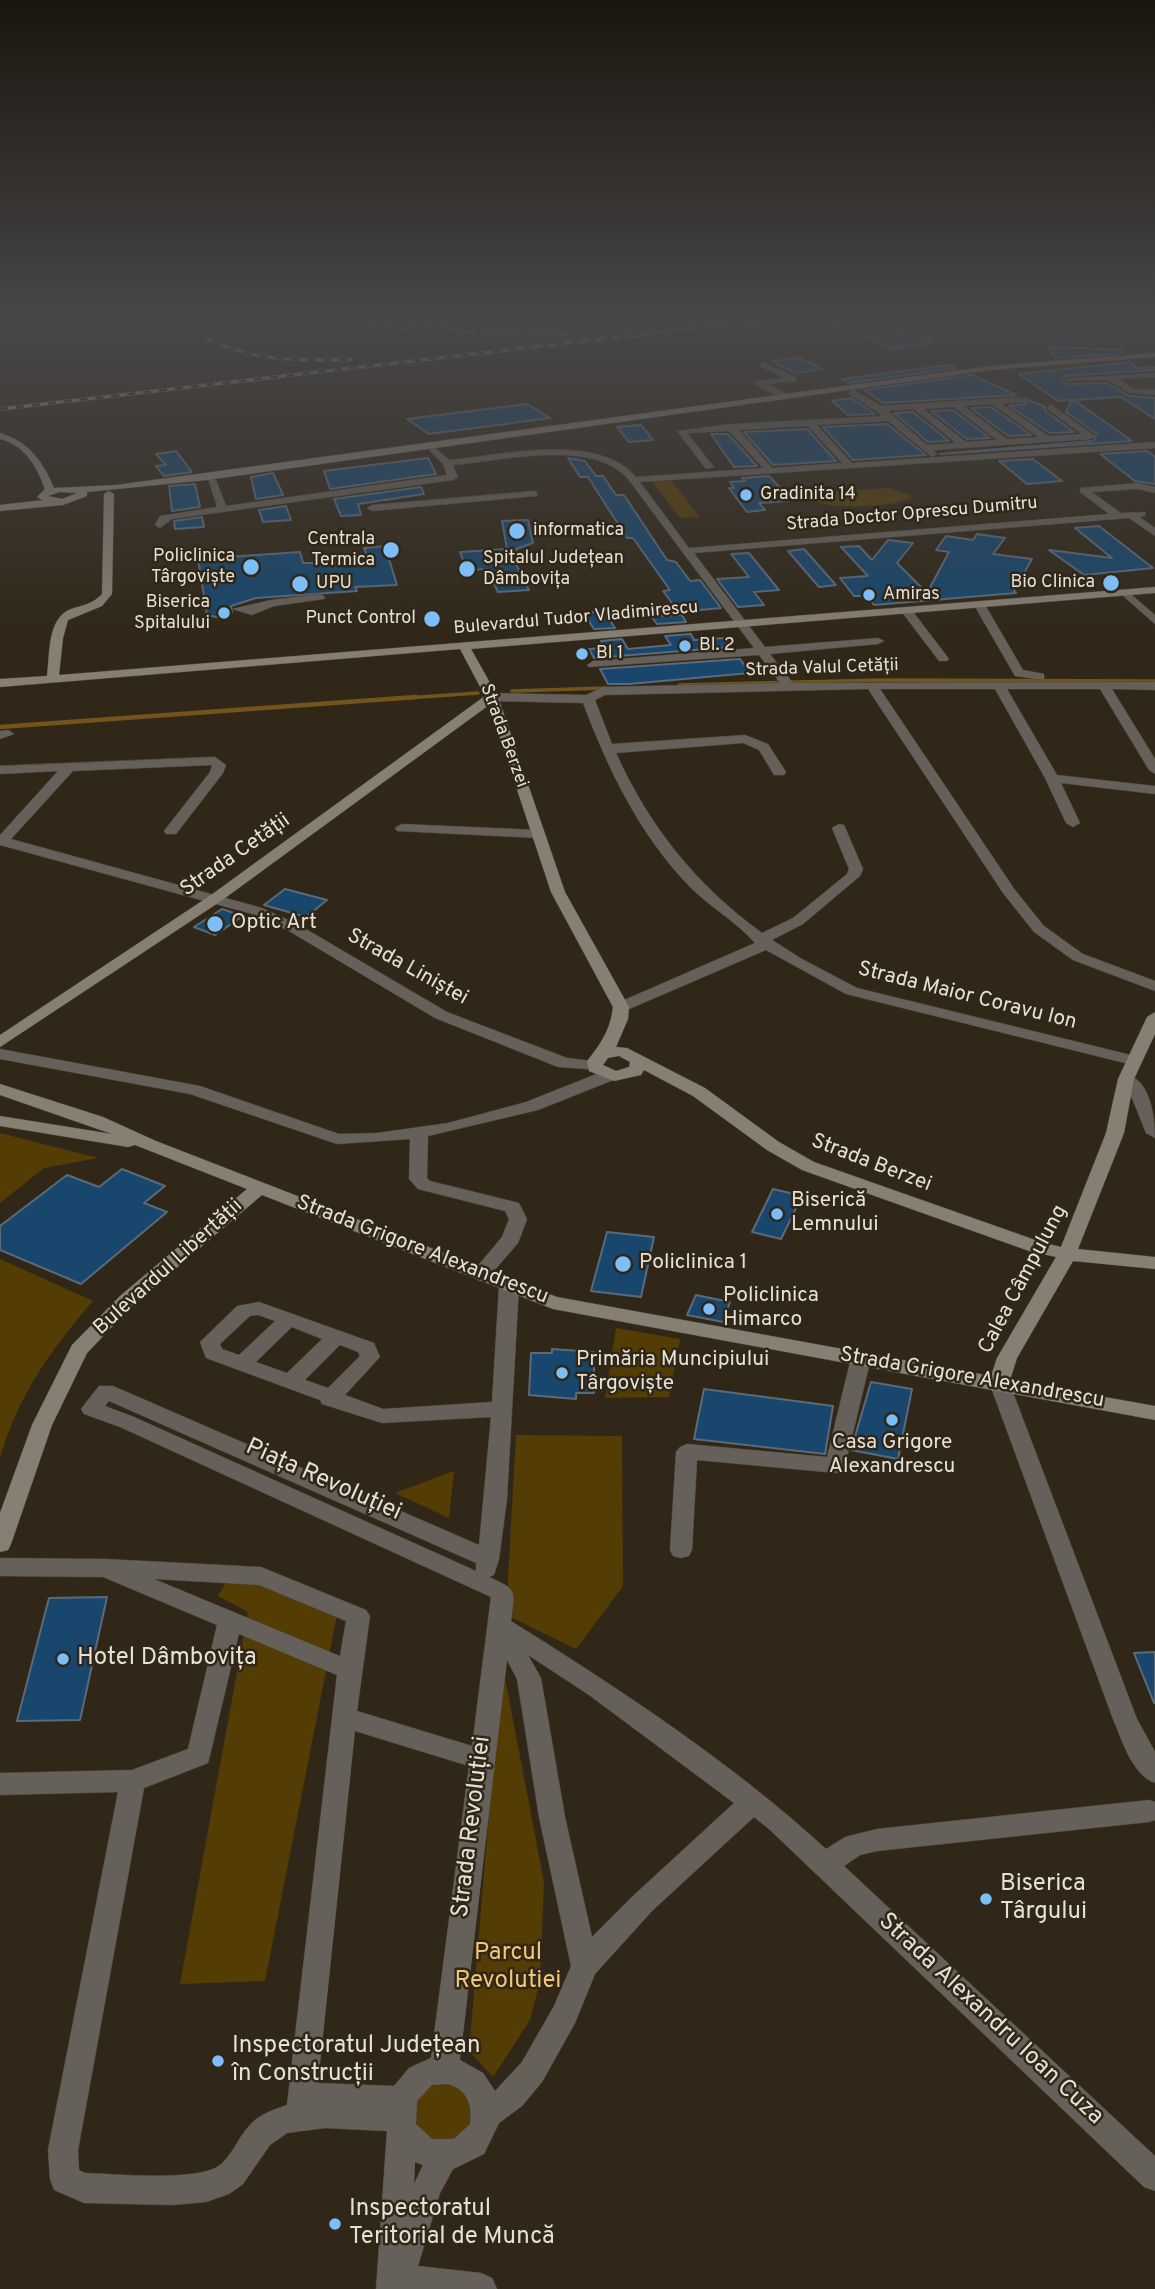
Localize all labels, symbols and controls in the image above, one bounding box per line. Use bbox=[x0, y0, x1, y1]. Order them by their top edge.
place label: Gradinita 14 bbox=[760, 484, 856, 506]
marker: Gradinita 14 bbox=[738, 487, 754, 503]
street label: Strada Doctor Oprescu Dumitru bbox=[785, 493, 1039, 537]
place label: informatica bbox=[533, 520, 624, 542]
marker: informatica bbox=[507, 521, 527, 541]
place label: Centrala Termica bbox=[307, 529, 375, 572]
marker: Centrala Termica bbox=[381, 540, 401, 560]
place label: Policlinica Târgoviște bbox=[151, 546, 235, 588]
place label: Spitalul Județean Dâmbovița bbox=[483, 548, 624, 590]
marker: Policlinica Târgoviște bbox=[241, 557, 261, 577]
marker: Spitalul Județean Dâmbovița bbox=[457, 559, 477, 579]
place label: Bio Clinica bbox=[1010, 572, 1095, 594]
place label: UPU bbox=[316, 573, 352, 595]
marker: Bio Clinica bbox=[1101, 573, 1121, 593]
marker: UPU bbox=[290, 574, 310, 594]
place label: Amiras bbox=[883, 584, 940, 606]
marker: Amiras bbox=[861, 587, 877, 603]
place label: Biserica Spitalului bbox=[134, 592, 210, 634]
street label: Bulevardul Tudor Vladimirescu bbox=[453, 598, 699, 640]
marker: Biserica Spitalului bbox=[216, 605, 232, 621]
place label: Punct Control bbox=[305, 608, 416, 630]
marker: Punct Control bbox=[422, 609, 442, 629]
place label: Bl. 2 bbox=[699, 635, 735, 657]
marker: Bl. 2 bbox=[677, 638, 693, 654]
place label: Bl 1 bbox=[596, 643, 623, 665]
marker: Bl 1 bbox=[574, 646, 590, 662]
street label: Strada Valul Cetății bbox=[745, 656, 899, 682]
street label: Strada Berzei bbox=[474, 681, 532, 791]
street label: Strada Cetății bbox=[176, 809, 296, 903]
place label: Optic Art bbox=[231, 911, 317, 937]
marker: Optic Art bbox=[205, 914, 225, 934]
street label: Strada Liniștei bbox=[342, 924, 472, 1012]
street label: Strada Maior Coravu Ion bbox=[855, 958, 1079, 1036]
street label: Strada Berzei bbox=[807, 1130, 935, 1198]
place label: Biserică Lemnului bbox=[791, 1189, 879, 1239]
street label: Strada Grigore Alexandrescu bbox=[292, 1191, 552, 1311]
street label: Bulevardul Libertății bbox=[89, 1195, 249, 1341]
street label: Calea Câmpulung bbox=[974, 1201, 1074, 1359]
marker: Biserică Lemnului bbox=[769, 1206, 785, 1222]
place label: Policlinica 1 bbox=[639, 1251, 747, 1277]
marker: Policlinica 1 bbox=[613, 1254, 633, 1274]
place label: Policlinica Himarco bbox=[723, 1284, 819, 1334]
marker: Policlinica Himarco bbox=[701, 1301, 717, 1317]
street label: Strada Grigore Alexandrescu bbox=[838, 1343, 1106, 1415]
place label: Primăria Muncipiului Târgoviște bbox=[576, 1348, 769, 1398]
marker: Primăria Muncipiului Târgoviște bbox=[554, 1365, 570, 1381]
marker: Casa Grigore Alexandrescu bbox=[884, 1412, 900, 1428]
place label: Casa Grigore Alexandrescu bbox=[829, 1431, 955, 1481]
street label: Piața Revoluției bbox=[241, 1434, 405, 1528]
place label: Hotel Dâmbovița bbox=[77, 1645, 257, 1673]
marker: Hotel Dâmbovița bbox=[55, 1651, 71, 1667]
street label: Strada Revoluției bbox=[448, 1735, 498, 1919]
place label: Biserica Târgului bbox=[1000, 1871, 1087, 1927]
marker: Biserica Târgului bbox=[978, 1891, 994, 1907]
street label: Strada Alexandru Ioan Cuza bbox=[871, 1908, 1109, 2132]
park label: Parcul Revolutiei bbox=[455, 1940, 561, 1996]
place label: Inspectoratul Județean în Construcții bbox=[232, 2033, 480, 2089]
marker: Inspectoratul Județean în Construcții bbox=[210, 2053, 226, 2069]
place label: Inspectoratul Teritorial de Muncă bbox=[349, 2196, 555, 2252]
marker: Inspectoratul Teritorial de Muncă bbox=[327, 2216, 343, 2232]

